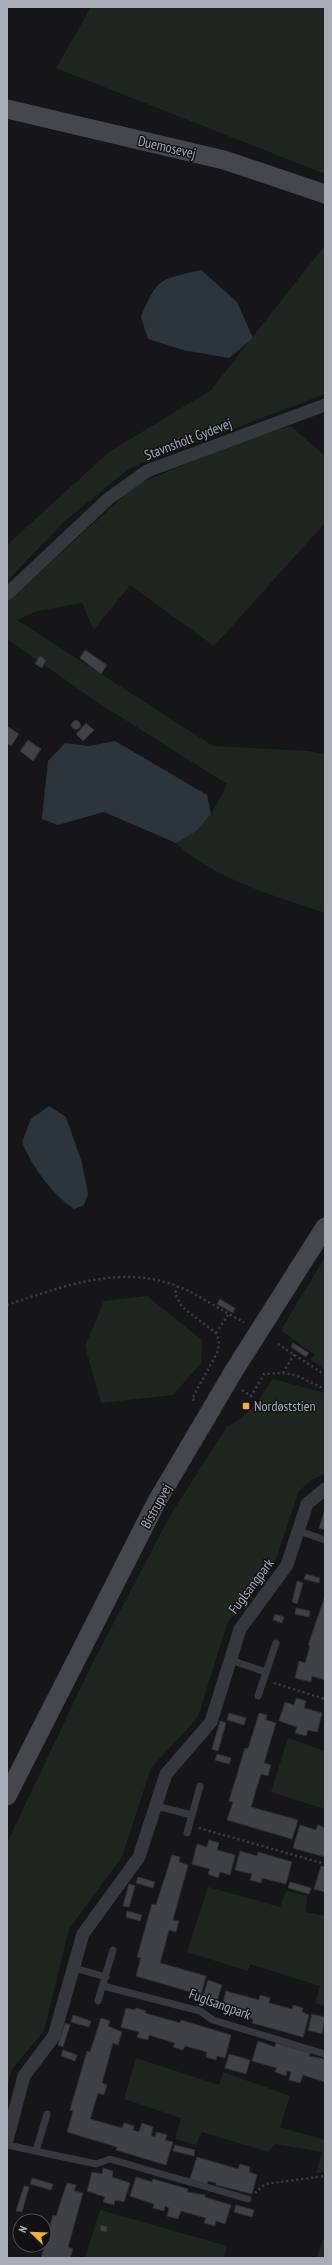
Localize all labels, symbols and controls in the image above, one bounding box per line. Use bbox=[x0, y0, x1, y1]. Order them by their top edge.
street label: Duemosevej bbox=[136, 132, 198, 162]
street label: Stavnsholt Gydevej bbox=[142, 414, 234, 464]
place label: Nordøststien bbox=[254, 1397, 316, 1415]
marker: Nordøststien bbox=[241, 1401, 251, 1411]
street label: Bistrupvej bbox=[136, 1481, 176, 1531]
street label: Fuglsangpark bbox=[224, 1554, 278, 1617]
street label: Fuglsangpark bbox=[187, 1984, 254, 2024]
north arrow bbox=[12, 2213, 52, 2253]
text: N bbox=[15, 2224, 30, 2235]

